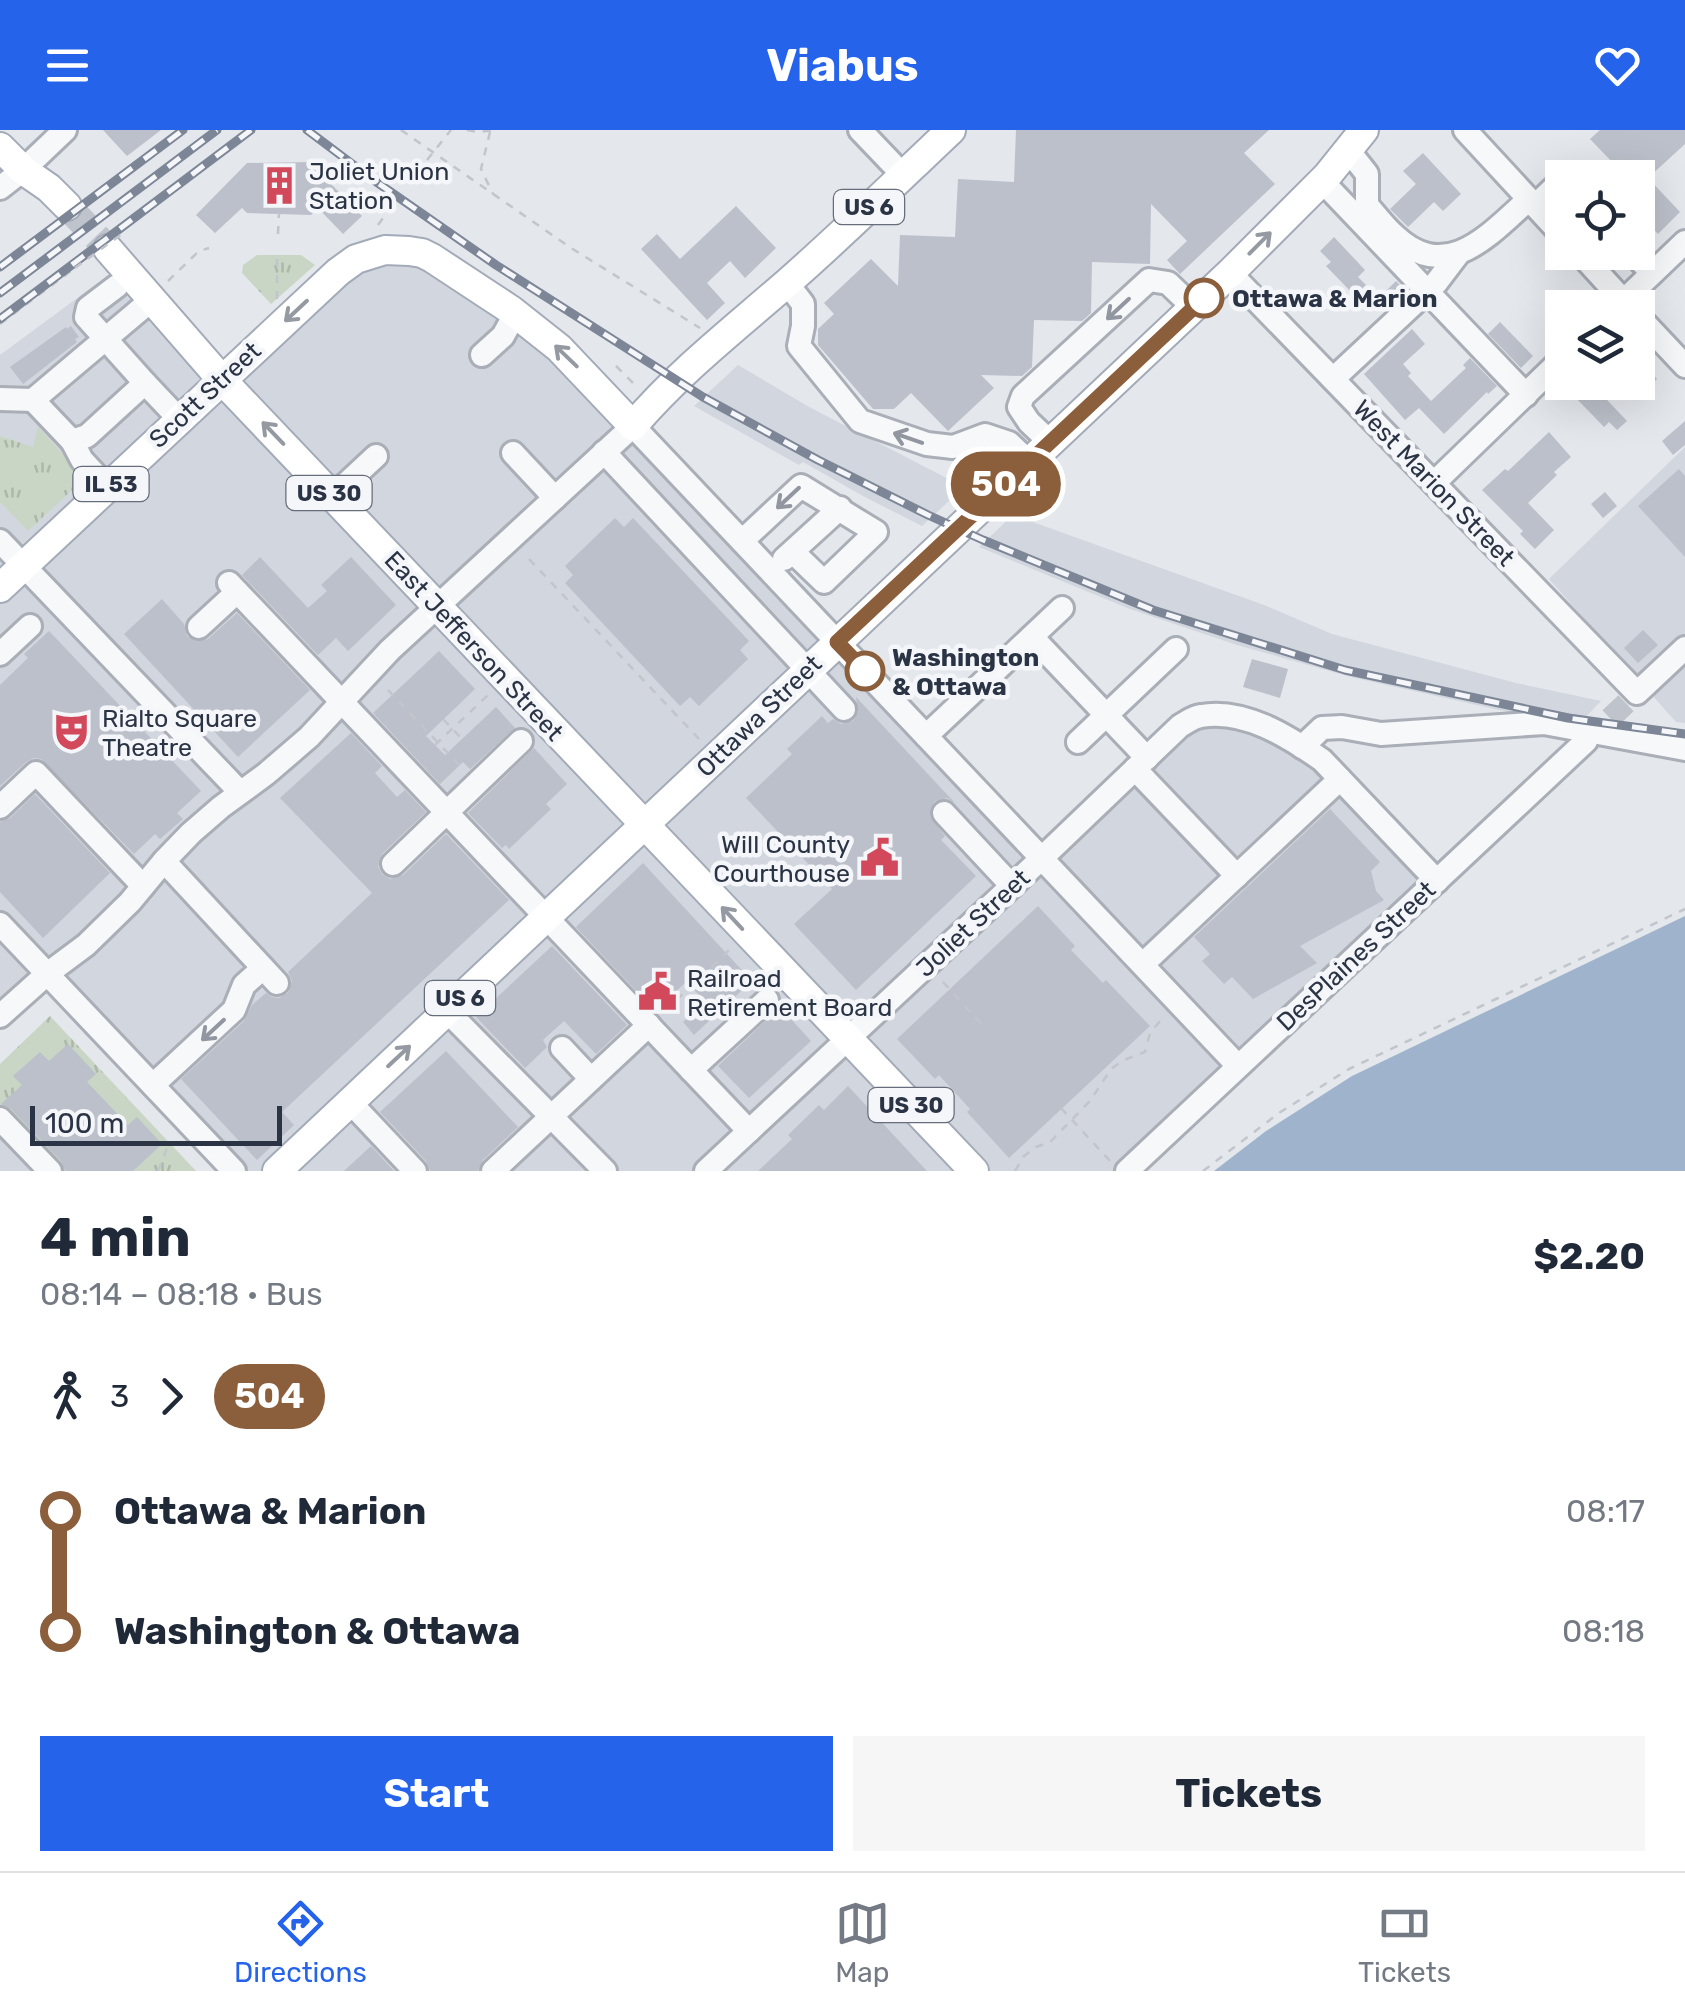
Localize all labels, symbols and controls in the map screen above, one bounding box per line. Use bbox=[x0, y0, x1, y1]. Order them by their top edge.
icon: menu bbox=[40, 38, 95, 93]
icon: heart bbox=[1590, 38, 1645, 93]
text: Viabus bbox=[766, 39, 919, 92]
place label: Joliet Union Station bbox=[309, 157, 449, 215]
map controls bbox=[1545, 160, 1655, 400]
button: locate bbox=[1545, 160, 1655, 270]
building icon: Joliet Union Station bbox=[258, 164, 300, 206]
road number: US 6 bbox=[834, 190, 904, 224]
one-way arrow bbox=[1248, 232, 1272, 256]
marker: Ottawa & Marion bbox=[1185, 279, 1223, 317]
place label: Ottawa & Marion bbox=[1232, 284, 1437, 313]
button: layers bbox=[1545, 290, 1655, 400]
one-way arrow bbox=[1106, 297, 1130, 321]
one-way arrow bbox=[284, 299, 309, 322]
street label: Scott Street bbox=[143, 336, 267, 454]
one-way arrow bbox=[554, 344, 578, 368]
street label: West Marion Street bbox=[1347, 394, 1521, 572]
one-way arrow bbox=[261, 422, 285, 446]
one-way arrow bbox=[893, 427, 925, 445]
line badge: 504 bbox=[948, 452, 1064, 516]
text: 504 bbox=[971, 463, 1041, 505]
road number: IL 53 bbox=[74, 467, 148, 501]
road number: US 30 bbox=[286, 476, 372, 510]
one-way arrow bbox=[776, 486, 801, 509]
street label: East Jefferson Street bbox=[379, 545, 569, 747]
place label: Washington & Ottawa bbox=[892, 643, 1039, 701]
street label: Ottawa Street bbox=[691, 649, 828, 783]
marker: Washington & Ottawa bbox=[846, 652, 884, 690]
place label: Rialto Square Theatre bbox=[102, 704, 257, 762]
theatre icon: Rialto Square Theatre bbox=[51, 711, 93, 753]
place label: Will County Courthouse bbox=[713, 830, 850, 888]
public building icon: Will County Courthouse bbox=[859, 837, 901, 879]
street label: Joliet Street bbox=[910, 863, 1036, 983]
street label: DesPlaines Street bbox=[1271, 875, 1441, 1037]
one-way arrow bbox=[721, 906, 744, 931]
place label: Railroad Retirement Board bbox=[687, 964, 892, 1022]
public building icon: Railroad Retirement Board bbox=[636, 971, 678, 1013]
road number: US 6 bbox=[425, 981, 495, 1015]
one-way arrow bbox=[201, 1018, 226, 1041]
one-way arrow bbox=[386, 1044, 410, 1068]
road number: US 30 bbox=[868, 1088, 954, 1122]
scale bar bbox=[30, 1101, 282, 1146]
text: 100 m bbox=[45, 1107, 124, 1140]
text: 4 min bbox=[40, 1205, 191, 1270]
text: $2.20 bbox=[1534, 1233, 1645, 1279]
text: 08:14 – 08:18 · Bus bbox=[40, 1275, 323, 1313]
icon: walk bbox=[40, 1369, 95, 1424]
icon: forward bbox=[144, 1369, 199, 1424]
text: 504 bbox=[234, 1375, 305, 1417]
text: 3 bbox=[110, 1377, 129, 1415]
text: Ottawa & Marion bbox=[114, 1488, 426, 1534]
text: 08:17 bbox=[1566, 1492, 1645, 1530]
text: Washington & Ottawa bbox=[114, 1608, 520, 1654]
text: 08:18 bbox=[1562, 1612, 1645, 1650]
button: Start bbox=[40, 1736, 833, 1851]
button: Tickets bbox=[853, 1736, 1645, 1851]
tab: Directions bbox=[234, 1896, 367, 1989]
tab: Map bbox=[835, 1896, 890, 1989]
tab: Tickets bbox=[1358, 1896, 1451, 1989]

